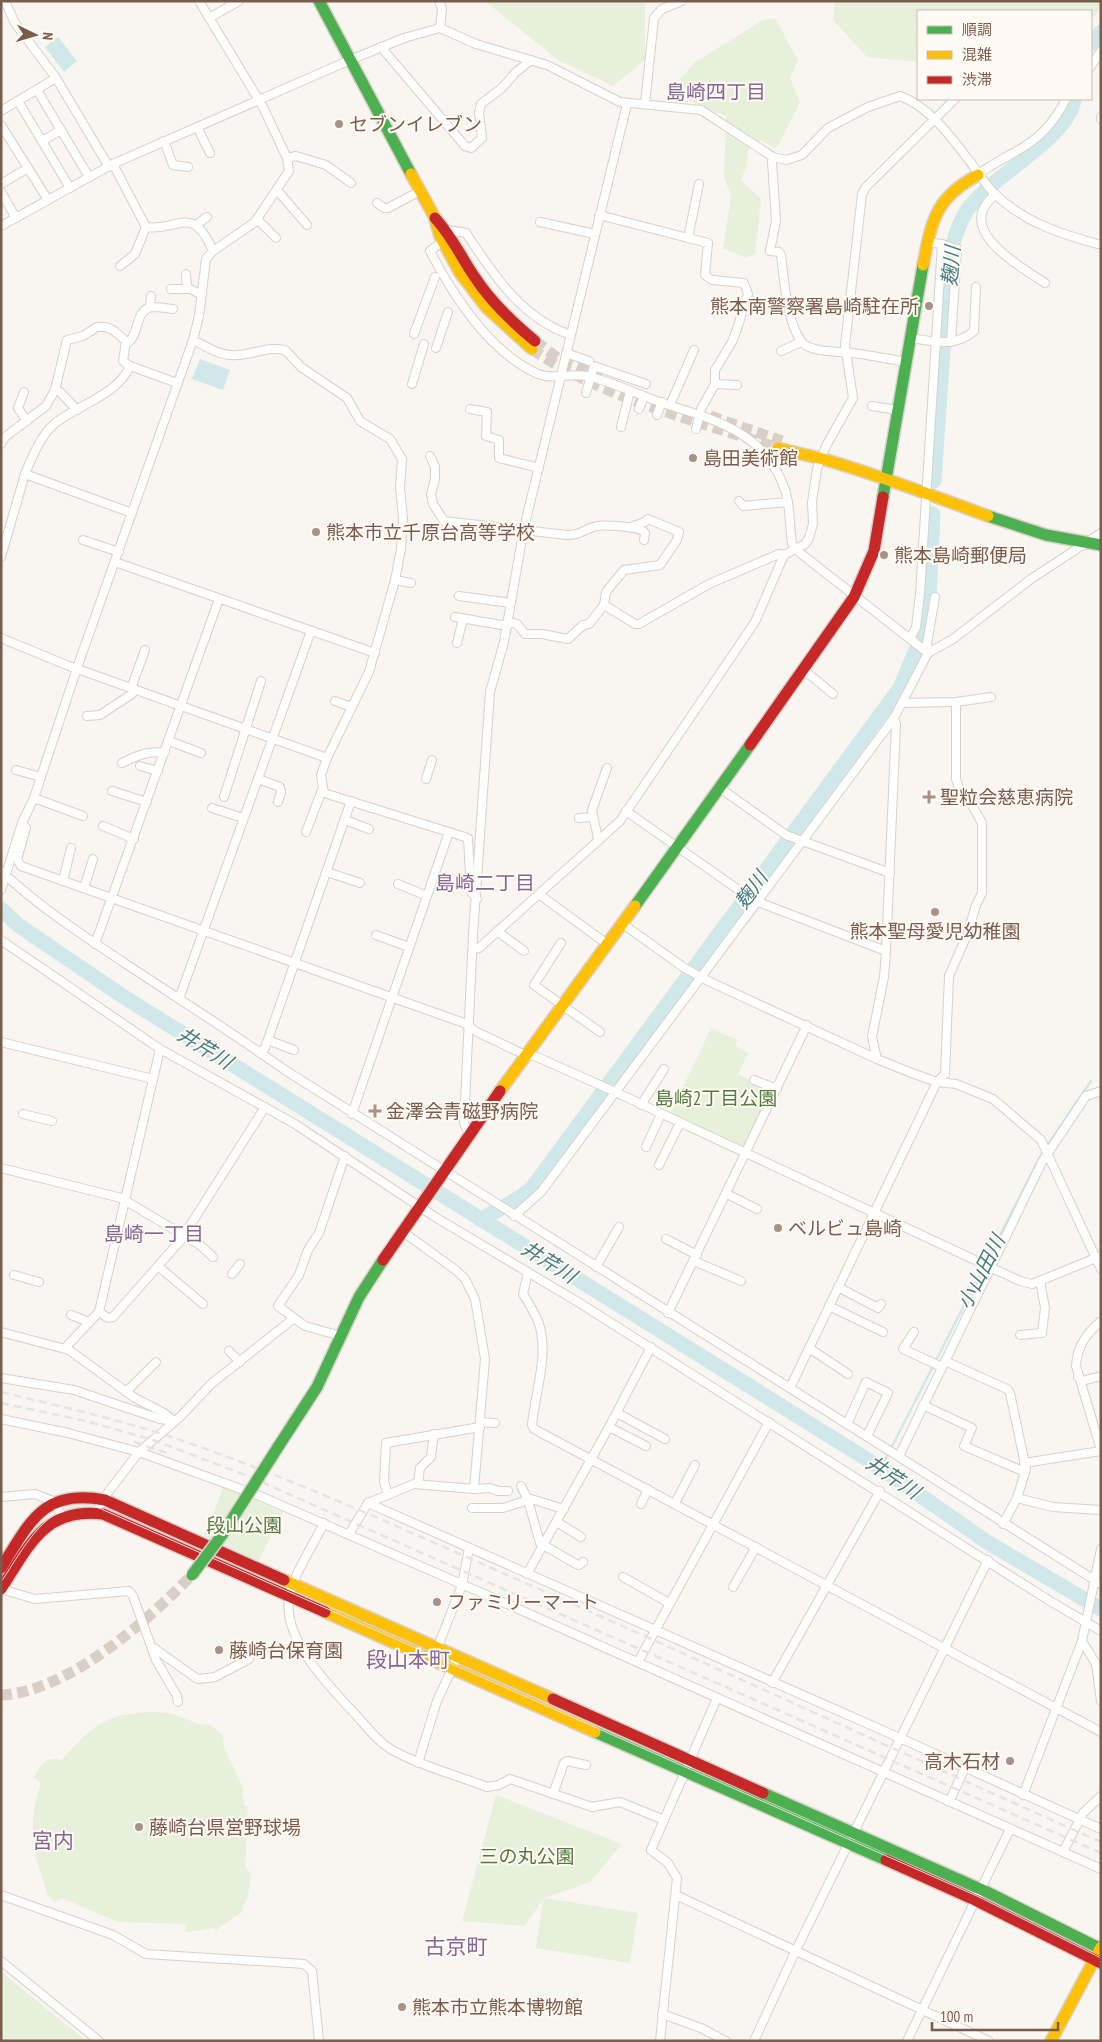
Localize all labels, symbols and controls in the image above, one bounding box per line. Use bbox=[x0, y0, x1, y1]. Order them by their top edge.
north arrow bbox=[10, 10, 60, 60]
legend bbox=[917, 10, 1092, 100]
text: 順調 bbox=[962, 20, 992, 39]
text: N bbox=[39, 32, 57, 41]
text: 混雑 bbox=[962, 45, 992, 64]
text: 渋滞 bbox=[962, 70, 992, 89]
district label: 島崎四丁目 bbox=[666, 79, 766, 105]
place label: セブンイレブン bbox=[349, 112, 482, 136]
marker: セブンイレブン bbox=[333, 118, 345, 130]
water label: 麹川 bbox=[936, 243, 966, 287]
place label: 熊本南警察署島崎駐在所 bbox=[710, 294, 919, 318]
marker: 熊本南警察署島崎駐在所 bbox=[923, 300, 935, 312]
place label: 島田美術館 bbox=[703, 446, 798, 470]
marker: 島田美術館 bbox=[687, 452, 699, 464]
place label: 熊本市立千原台高等学校 bbox=[326, 520, 535, 544]
marker: 熊本市立千原台高等学校 bbox=[310, 526, 322, 538]
place label: 熊本島崎郵便局 bbox=[894, 543, 1027, 567]
marker: 熊本島崎郵便局 bbox=[878, 549, 890, 561]
place label: 聖粒会慈恵病院 bbox=[940, 785, 1073, 809]
marker: 聖粒会慈恵病院 bbox=[922, 790, 936, 804]
water label: 麹川 bbox=[729, 865, 774, 914]
district label: 島崎二丁目 bbox=[435, 870, 535, 896]
marker: 熊本聖母愛児幼稚園 bbox=[929, 906, 941, 918]
place label: 熊本聖母愛児幼稚園 bbox=[849, 919, 1021, 943]
water label: 井芹川 bbox=[173, 1021, 239, 1076]
park label: 島崎2丁目公園 bbox=[655, 1086, 777, 1110]
place label: 金澤会青磁野病院 bbox=[386, 1099, 538, 1123]
marker: 金澤会青磁野病院 bbox=[368, 1104, 382, 1118]
place label: ベルビュ島崎 bbox=[788, 1216, 902, 1240]
district label: 島崎一丁目 bbox=[104, 1221, 204, 1247]
marker: ベルビュ島崎 bbox=[772, 1222, 784, 1234]
water label: 小山田川 bbox=[951, 1229, 1012, 1314]
water label: 井芹川 bbox=[517, 1235, 583, 1290]
water label: 井芹川 bbox=[861, 1449, 927, 1506]
park label: 段山公園 bbox=[206, 1513, 282, 1537]
place label: ファミリーマート bbox=[447, 1590, 599, 1614]
marker: ファミリーマート bbox=[431, 1596, 443, 1608]
place label: 藤崎台保育園 bbox=[229, 1638, 343, 1662]
marker: 藤崎台保育園 bbox=[213, 1644, 225, 1656]
district label: 段山本町 bbox=[366, 1646, 450, 1673]
place label: 高木石材 bbox=[924, 1749, 1000, 1773]
marker: 高木石材 bbox=[1004, 1755, 1016, 1767]
place label: 藤崎台県営野球場 bbox=[149, 1815, 301, 1839]
marker: 藤崎台県営野球場 bbox=[133, 1821, 145, 1833]
district label: 宮内 bbox=[32, 1827, 74, 1854]
park label: 三の丸公園 bbox=[479, 1844, 575, 1868]
district label: 古京町 bbox=[425, 1933, 488, 1960]
place label: 熊本市立熊本博物館 bbox=[412, 1995, 583, 2019]
scale bar bbox=[932, 2000, 1058, 2032]
marker: 熊本市立熊本博物館 bbox=[396, 2001, 408, 2013]
text: 100 m bbox=[940, 2007, 973, 2026]

